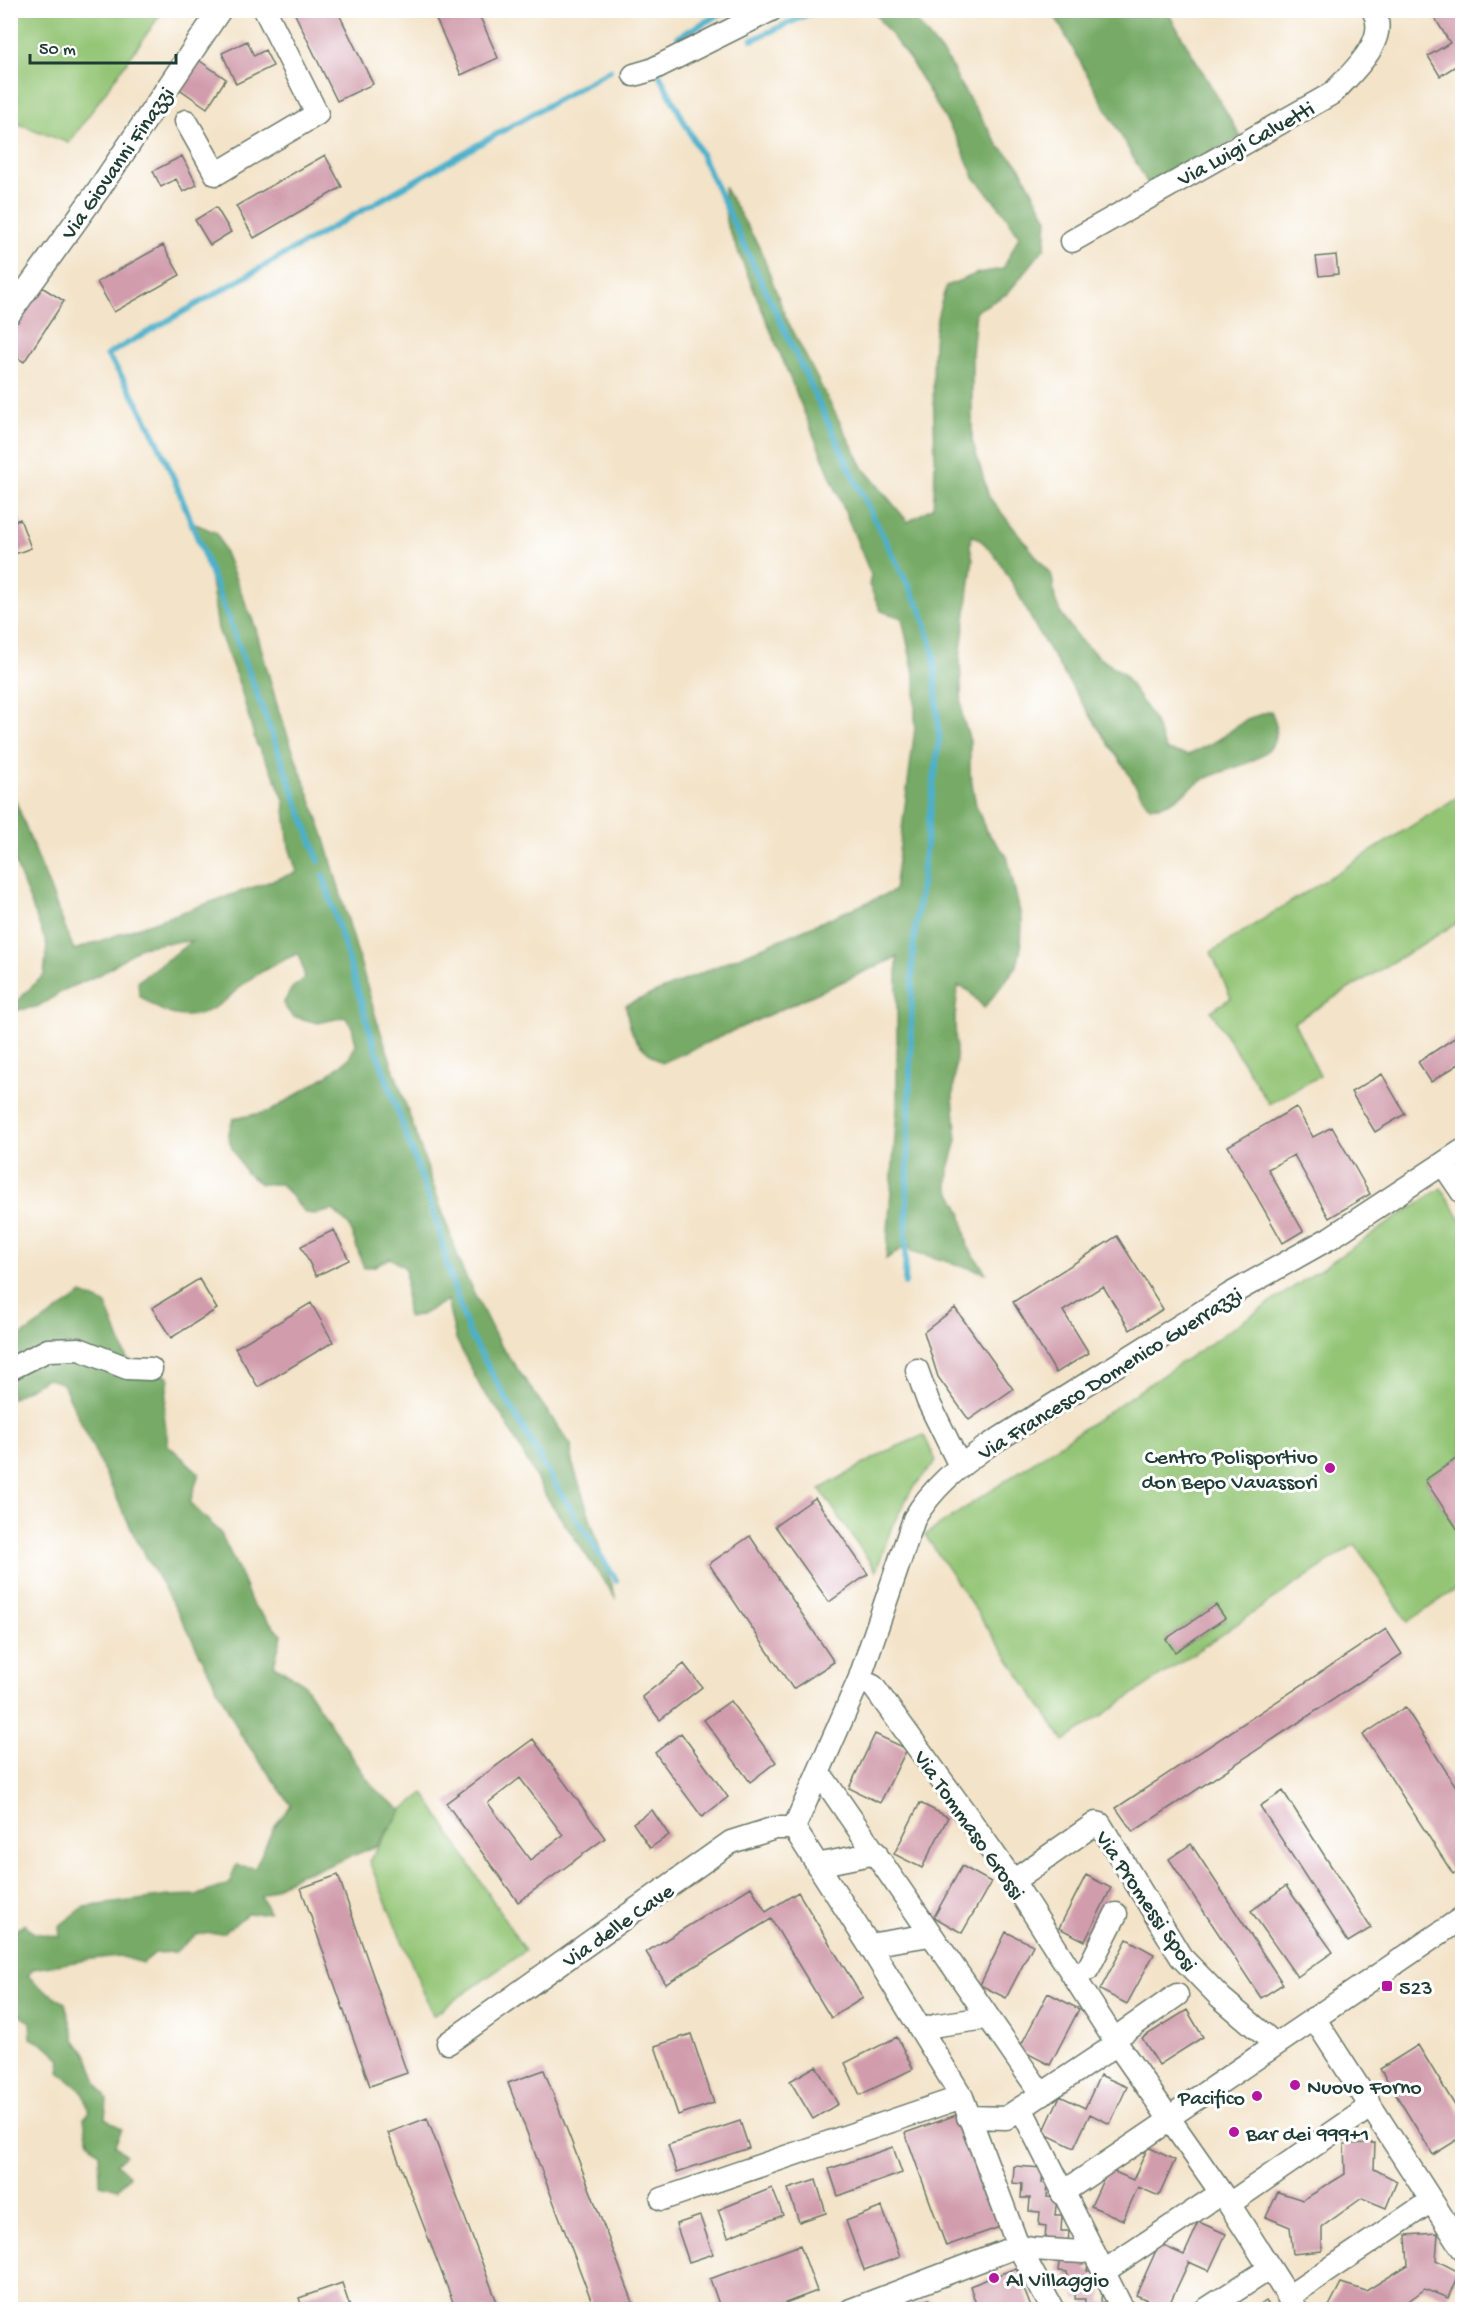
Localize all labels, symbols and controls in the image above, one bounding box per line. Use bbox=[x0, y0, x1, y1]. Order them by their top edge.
scale bar bbox=[30, 27, 176, 65]
text: 50 m bbox=[39, 40, 76, 61]
street label: Via Giovanni Finazzi bbox=[56, 83, 182, 246]
street label: Via Luigi Calvetti bbox=[1173, 97, 1320, 194]
street label: Via Francesco Domenico Guerrazzi bbox=[973, 1283, 1248, 1468]
place label: Centro Polisportivo don Bepo Vavassori bbox=[1141, 1446, 1318, 1497]
marker: Centro Polisportivo don Bepo Vavassori bbox=[1323, 1461, 1337, 1475]
street label: Via Tommaso Grossi bbox=[906, 1746, 1029, 1906]
street label: Via Promessi Sposi bbox=[1087, 1826, 1201, 1978]
street label: Via delle Cave bbox=[558, 1879, 681, 1976]
place label: 523 bbox=[1399, 1977, 1433, 2003]
marker: 523 bbox=[1380, 1979, 1394, 1993]
place label: Nuovo Forno bbox=[1307, 2076, 1422, 2102]
marker: Nuovo Forno bbox=[1288, 2078, 1302, 2092]
place label: Pacifico bbox=[1177, 2087, 1245, 2113]
marker: Pacifico bbox=[1250, 2089, 1264, 2103]
place label: Bar dei 999+1 bbox=[1245, 2123, 1369, 2149]
marker: Bar dei 999+1 bbox=[1227, 2125, 1241, 2139]
place label: Al Villaggio bbox=[1006, 2269, 1109, 2295]
marker: Al Villaggio bbox=[987, 2271, 1001, 2285]

